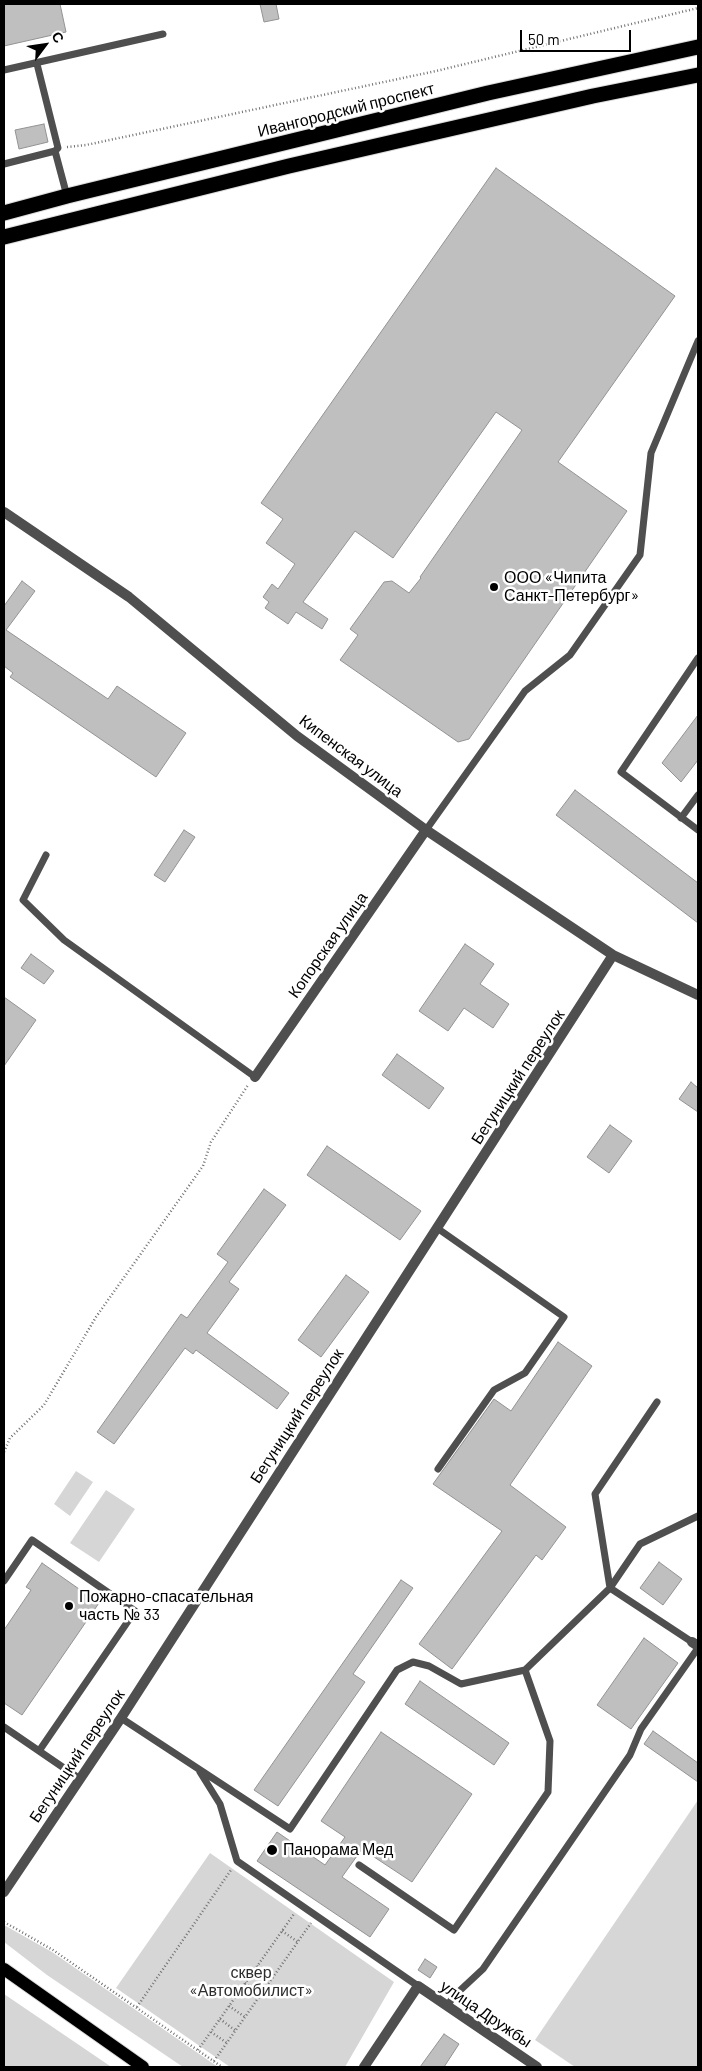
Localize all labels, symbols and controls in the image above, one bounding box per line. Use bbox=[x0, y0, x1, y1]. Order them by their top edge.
north arrow bbox=[20, 20, 70, 70]
scale bar bbox=[522, 20, 633, 52]
text: С bbox=[48, 28, 68, 46]
text: 50 m bbox=[528, 30, 560, 48]
street label: Ивангородский проспект bbox=[256, 79, 436, 141]
place label: ООО «Чипита Санкт-Петербург» bbox=[504, 568, 639, 606]
marker: ООО «Чипита Санкт-Петербург» bbox=[488, 581, 500, 593]
street label: Кипенская улица bbox=[295, 711, 407, 801]
street label: Копорская улица bbox=[284, 888, 372, 1002]
street label: Бегуницкий переулок bbox=[467, 1006, 569, 1148]
street label: Бегуницкий переулок bbox=[246, 1345, 348, 1487]
place label: Пожарно-спасательная часть № 33 bbox=[79, 1587, 253, 1625]
marker: Пожарно-спасательная часть № 33 bbox=[63, 1600, 75, 1612]
street label: Бегуницкий переулок bbox=[25, 1686, 129, 1826]
place label: Панорама Мед bbox=[283, 1840, 393, 1860]
marker: Панорама Мед bbox=[265, 1843, 279, 1857]
park label: сквер «Автомобилист» bbox=[189, 1963, 313, 2001]
street label: улица Дружбы bbox=[436, 1976, 536, 2052]

